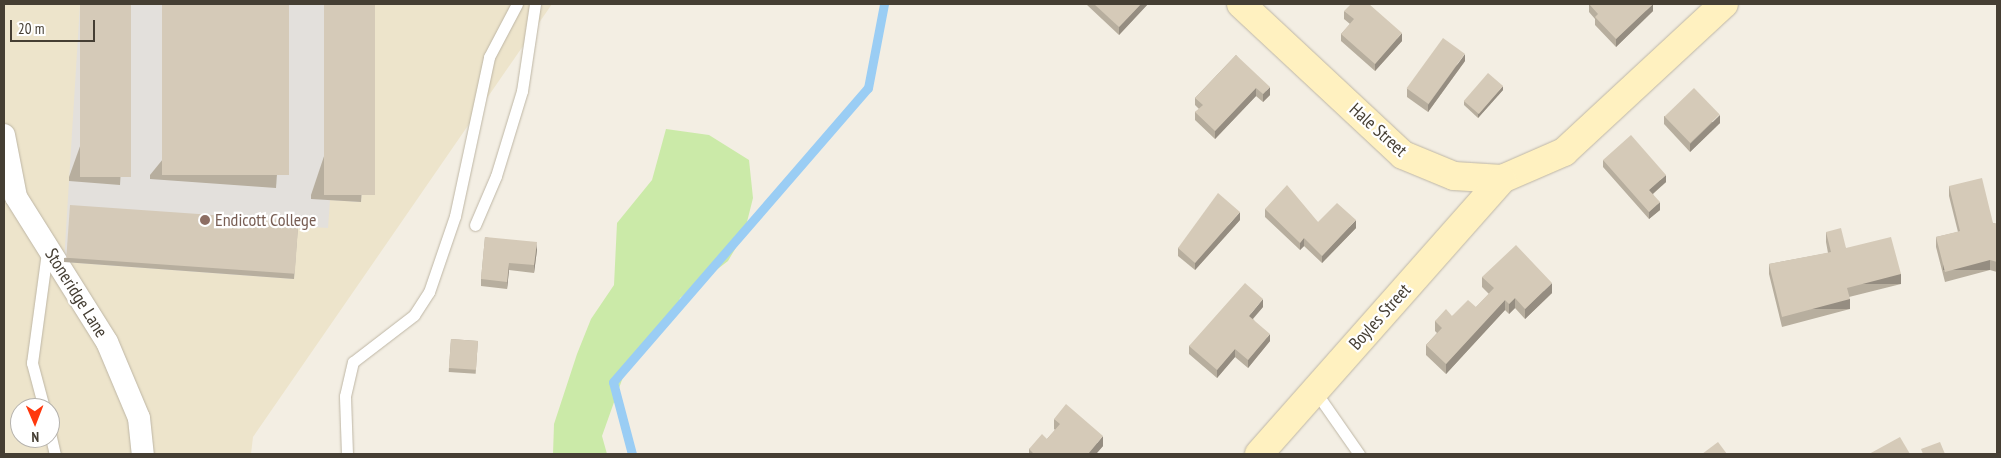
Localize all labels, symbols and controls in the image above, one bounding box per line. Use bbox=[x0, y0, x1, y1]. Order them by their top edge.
scale bar bbox=[12, 10, 98, 42]
text: 20 m bbox=[18, 19, 44, 38]
street label: Hale Street bbox=[1345, 99, 1411, 161]
place label: Endicott College bbox=[215, 209, 316, 231]
marker: Endicott College bbox=[199, 214, 211, 226]
street label: Stoneridge Lane bbox=[40, 244, 112, 342]
street label: Boyles Street bbox=[1345, 279, 1415, 355]
north arrow bbox=[10, 398, 60, 448]
text: N bbox=[31, 428, 39, 446]

